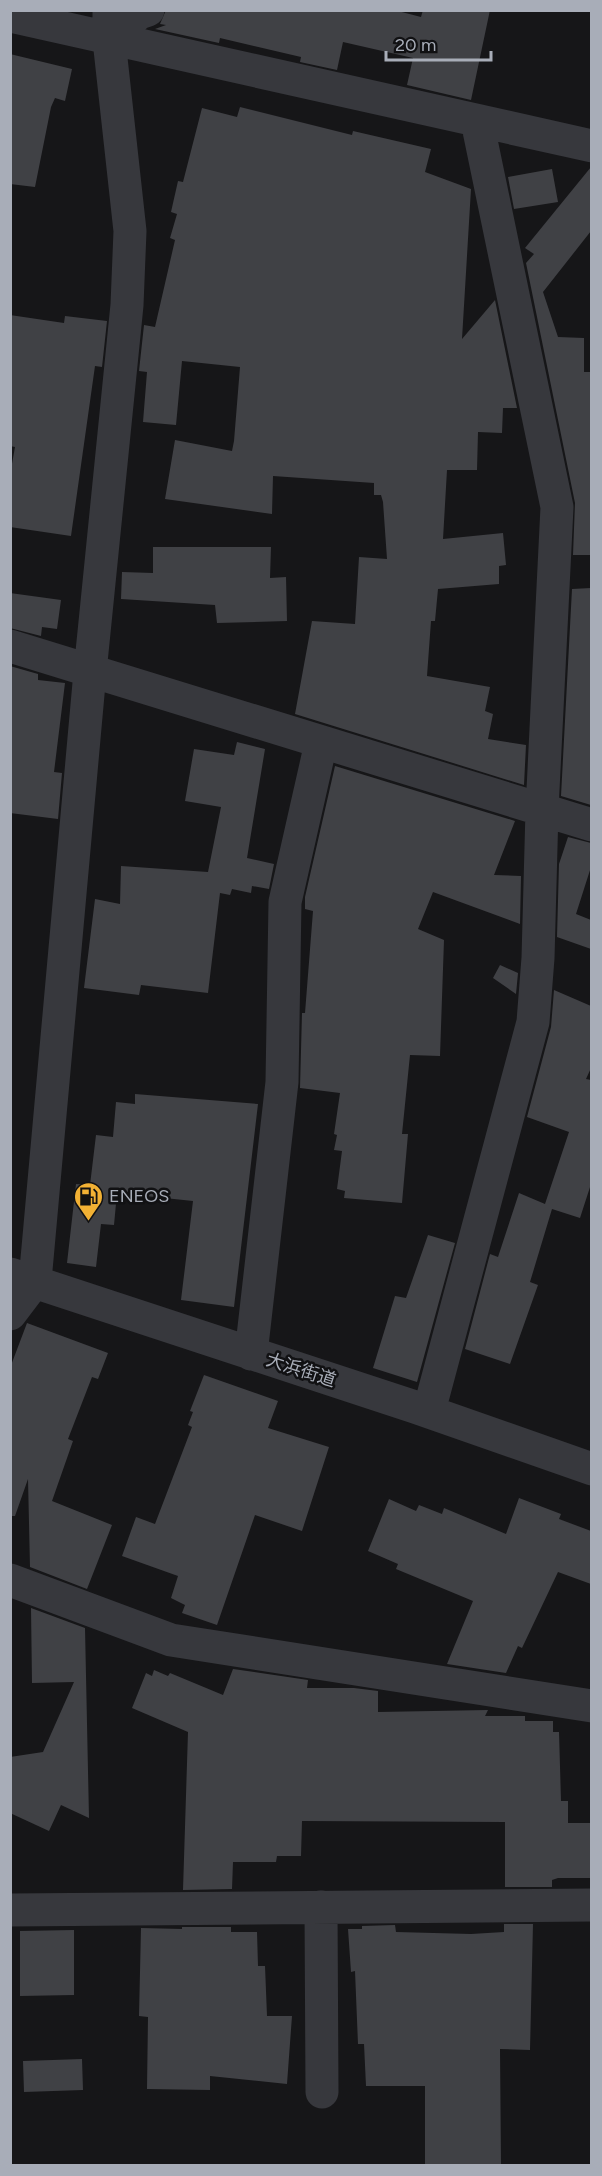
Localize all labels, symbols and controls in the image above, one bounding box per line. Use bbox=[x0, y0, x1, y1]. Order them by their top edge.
scale bar bbox=[386, 24, 491, 62]
text: 20 m bbox=[395, 34, 436, 56]
fuel station icon: ENEOS bbox=[72, 1180, 104, 1222]
place label: ENEOS bbox=[109, 1185, 169, 1207]
street label: 大浜街道 bbox=[263, 1348, 339, 1392]

